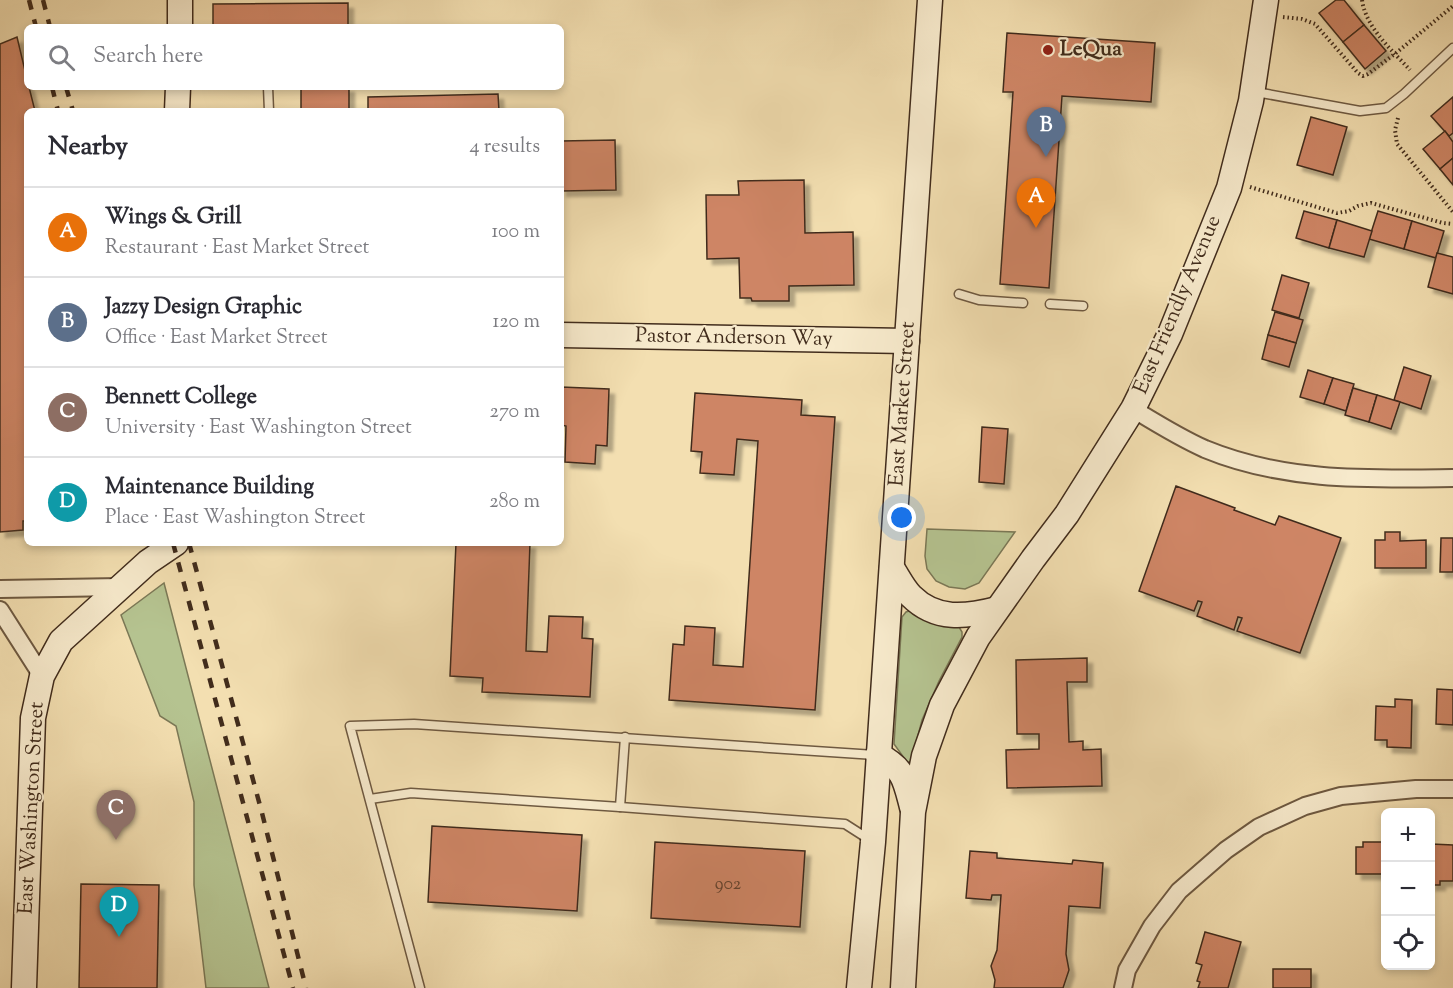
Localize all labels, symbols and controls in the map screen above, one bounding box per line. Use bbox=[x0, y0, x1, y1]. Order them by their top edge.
search box bbox=[24, 24, 564, 90]
place label: LeQua bbox=[1060, 35, 1122, 65]
icon: search bbox=[45, 41, 78, 74]
text: Search here bbox=[93, 41, 203, 73]
marker: LeQua bbox=[1041, 43, 1055, 57]
pin: B bbox=[1026, 108, 1066, 157]
text: Nearby bbox=[48, 129, 128, 166]
text: 4 results bbox=[469, 133, 540, 162]
pin: A bbox=[1016, 178, 1056, 228]
text: Wings & Grill bbox=[105, 202, 242, 234]
street label: East Friendly Avenue bbox=[1127, 211, 1229, 399]
text: A bbox=[59, 218, 76, 247]
text: 100 m bbox=[491, 218, 540, 247]
text: Restaurant · East Market Street bbox=[105, 234, 369, 263]
text: Jazzy Design Graphic bbox=[105, 292, 302, 324]
text: B bbox=[61, 308, 74, 337]
text: 120 m bbox=[492, 308, 540, 337]
street label: East Market Street bbox=[882, 320, 924, 488]
street label: Pastor Anderson Way bbox=[635, 321, 834, 355]
text: Office · East Market Street bbox=[105, 324, 328, 353]
text: Bennett College bbox=[105, 382, 257, 414]
text: C bbox=[59, 398, 76, 427]
text: 270 m bbox=[490, 398, 540, 427]
text: University · East Washington Street bbox=[105, 414, 412, 443]
text: Maintenance Building bbox=[105, 472, 314, 504]
text: D bbox=[60, 488, 75, 517]
text: 280 m bbox=[489, 488, 540, 517]
your location bbox=[887, 503, 916, 532]
text: Place · East Washington Street bbox=[105, 504, 365, 533]
street label: East Washington Street bbox=[11, 701, 53, 915]
pin: C bbox=[96, 790, 136, 840]
map controls bbox=[1381, 808, 1435, 970]
button: + bbox=[1381, 808, 1435, 862]
button: − bbox=[1381, 862, 1435, 916]
house number: 902 bbox=[715, 872, 742, 898]
pin: D bbox=[100, 888, 138, 937]
button: locate bbox=[1381, 916, 1435, 970]

